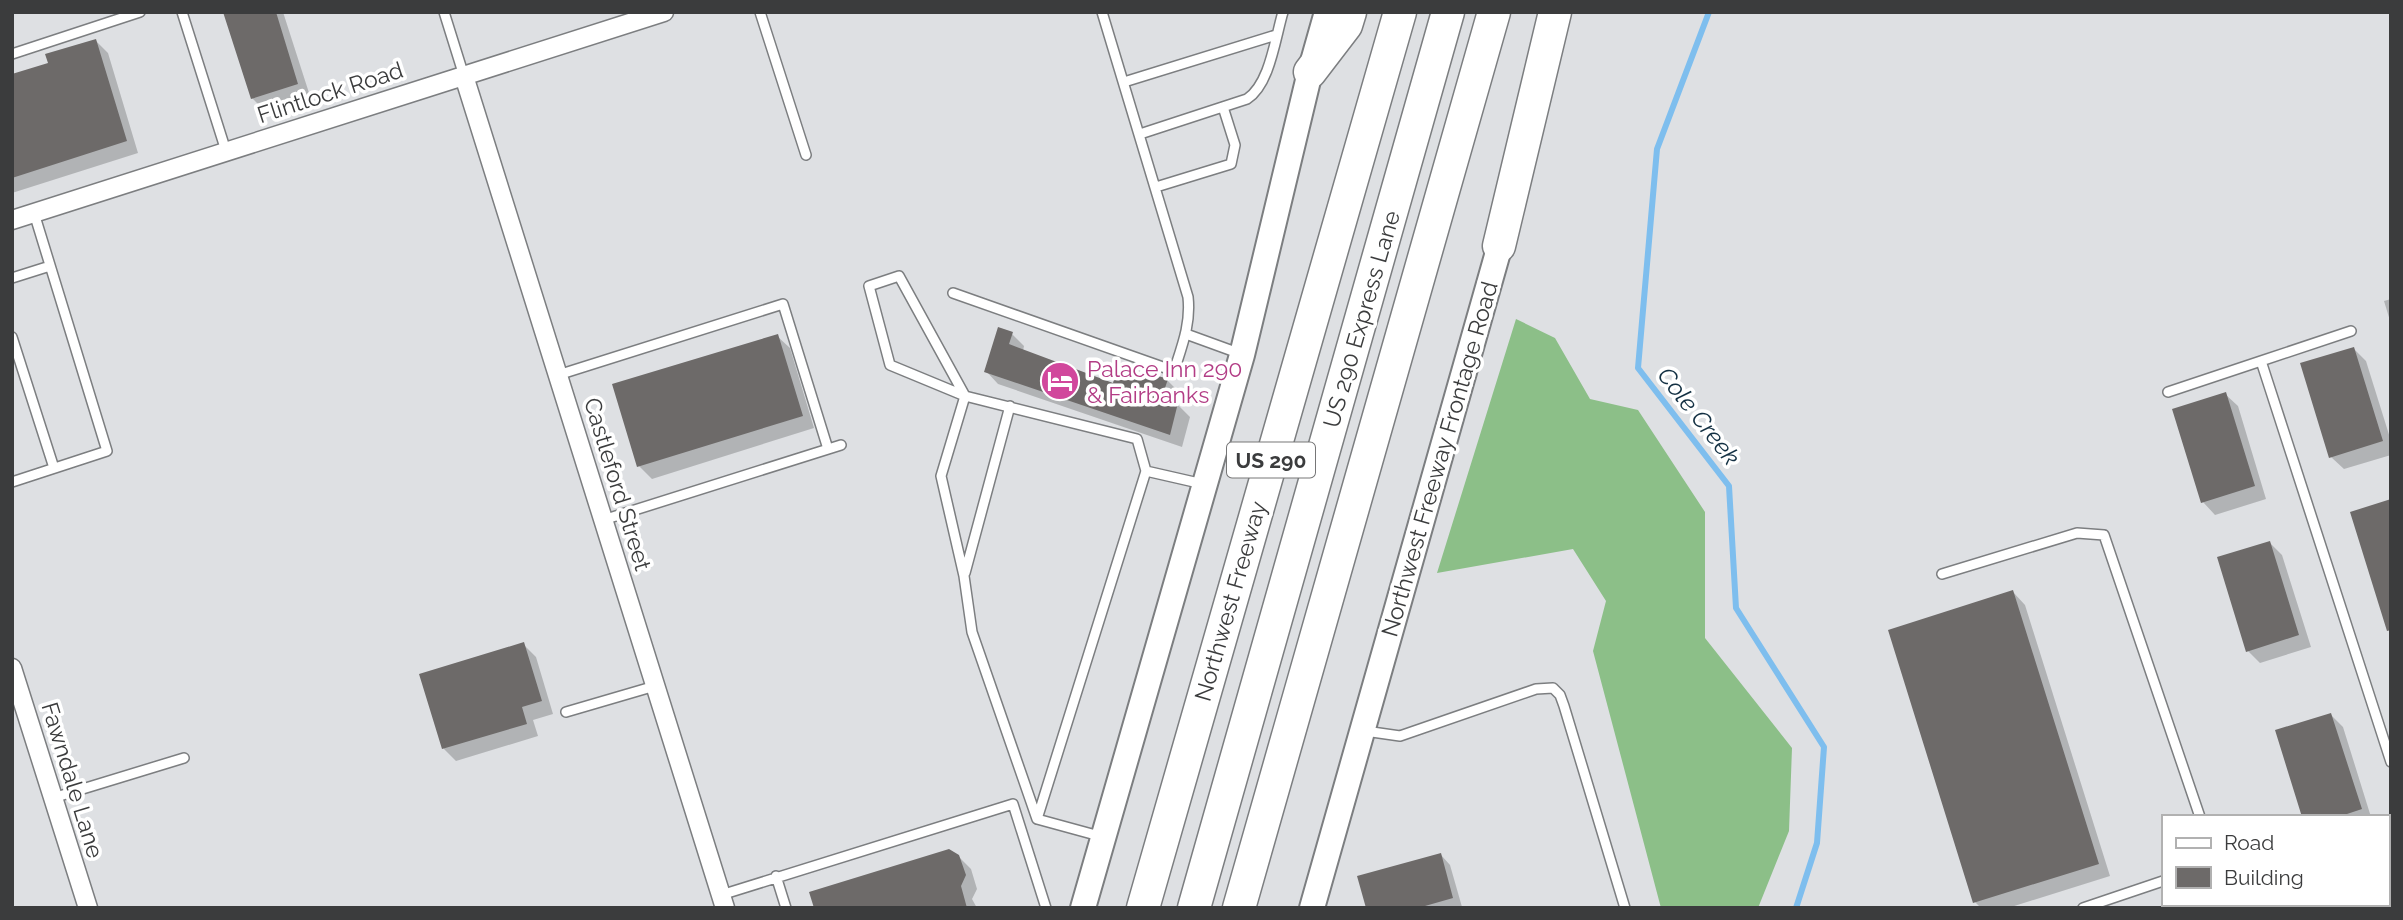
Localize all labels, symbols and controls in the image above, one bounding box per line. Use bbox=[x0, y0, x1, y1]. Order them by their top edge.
street label: Flintlock Road bbox=[254, 56, 406, 128]
street label: US 290 Express Lane bbox=[1317, 207, 1405, 431]
street label: Northwest Freeway Frontage Road bbox=[1375, 278, 1503, 640]
place label: Palace Inn 290 & Fairbanks bbox=[1087, 355, 1242, 408]
hotel icon: Palace Inn 290 & Fairbanks bbox=[1039, 360, 1081, 402]
water label: Cole Creek bbox=[1652, 361, 1746, 471]
street label: Castleford Street bbox=[579, 394, 657, 574]
road number: US 290 bbox=[1227, 442, 1315, 477]
street label: Northwest Freeway bbox=[1189, 498, 1271, 704]
street label: Fawndale Lane bbox=[36, 699, 110, 861]
legend bbox=[2162, 815, 2389, 906]
text: Road bbox=[2224, 830, 2274, 855]
text: Building bbox=[2224, 865, 2304, 890]

